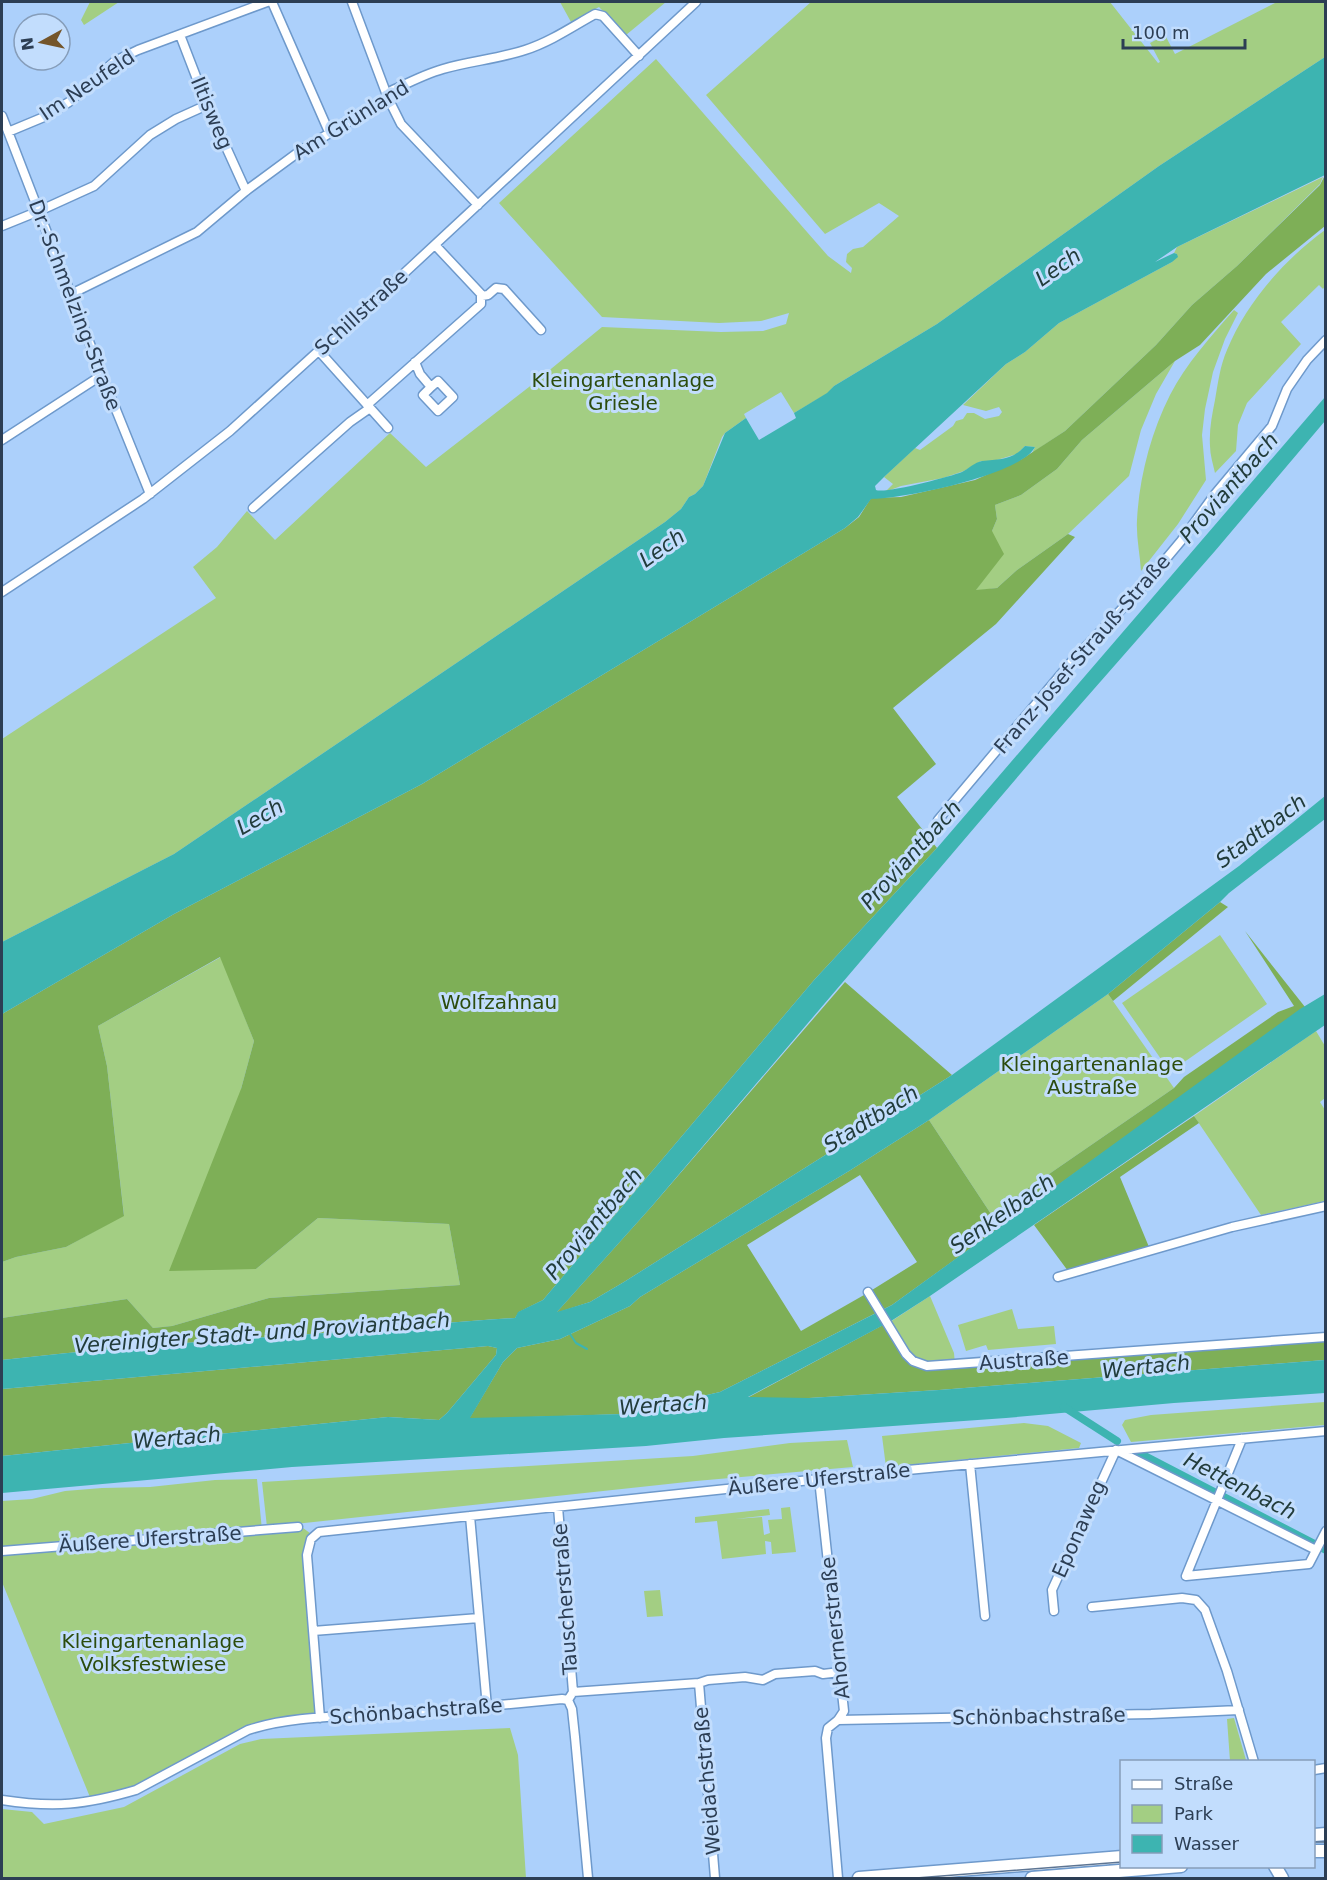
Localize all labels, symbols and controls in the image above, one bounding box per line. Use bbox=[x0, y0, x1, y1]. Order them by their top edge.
north arrow bbox=[12, 12, 72, 72]
scale bar bbox=[1123, 12, 1244, 50]
text: 100 m bbox=[1132, 22, 1190, 43]
text: N bbox=[17, 36, 38, 52]
street label: Im Neufeld bbox=[35, 44, 139, 126]
street label: Iltisweg bbox=[186, 73, 238, 153]
street label: Am Grünland bbox=[289, 75, 413, 165]
street label: Dr.-Schmelzing-Straße bbox=[24, 196, 126, 414]
water label: Lech bbox=[1031, 243, 1085, 291]
street label: Schillstraße bbox=[310, 264, 412, 360]
park label: Kleingartenanlage Griesle bbox=[532, 368, 714, 415]
water label: Proviantbach bbox=[1175, 428, 1283, 548]
water label: Lech bbox=[635, 524, 689, 572]
street label: Franz-Josef-Strauß-Straße bbox=[989, 550, 1175, 758]
water label: Stadtbach bbox=[1211, 789, 1311, 873]
water label: Lech bbox=[233, 794, 287, 840]
water label: Proviantbach bbox=[856, 796, 966, 914]
park label: Wolfzahnau bbox=[441, 990, 557, 1014]
park label: Kleingartenanlage Austraße bbox=[1001, 1052, 1183, 1099]
water label: Stadtbach bbox=[819, 1080, 923, 1158]
water label: Proviantbach bbox=[540, 1163, 648, 1285]
water label: Senkelbach bbox=[945, 1169, 1059, 1259]
water label: Vereinigter Stadt- und Proviantbach bbox=[73, 1308, 451, 1358]
street label: Austraße bbox=[978, 1345, 1070, 1375]
water label: Wertach bbox=[1101, 1350, 1191, 1384]
water label: Wertach bbox=[618, 1390, 708, 1420]
water label: Wertach bbox=[132, 1422, 222, 1454]
water label: Hettenbach bbox=[1180, 1448, 1300, 1524]
street label: Äußere Uferstraße bbox=[726, 1457, 912, 1501]
street label: Eponaweg bbox=[1047, 1477, 1111, 1581]
street label: Äußere Uferstraße bbox=[58, 1521, 242, 1557]
street label: Tauscherstraße bbox=[548, 1522, 582, 1677]
street label: Ahornerstraße bbox=[816, 1555, 854, 1701]
park label: Kleingartenanlage Volksfestwiese bbox=[62, 1629, 244, 1676]
street label: Schönbachstraße bbox=[329, 1693, 503, 1729]
street label: Schönbachstraße bbox=[952, 1702, 1126, 1730]
street label: Weidachstraße bbox=[689, 1706, 725, 1856]
legend bbox=[1120, 1760, 1315, 1868]
text: Straße bbox=[1174, 1773, 1233, 1794]
text: Park bbox=[1174, 1803, 1213, 1824]
text: Wasser bbox=[1174, 1833, 1240, 1854]

